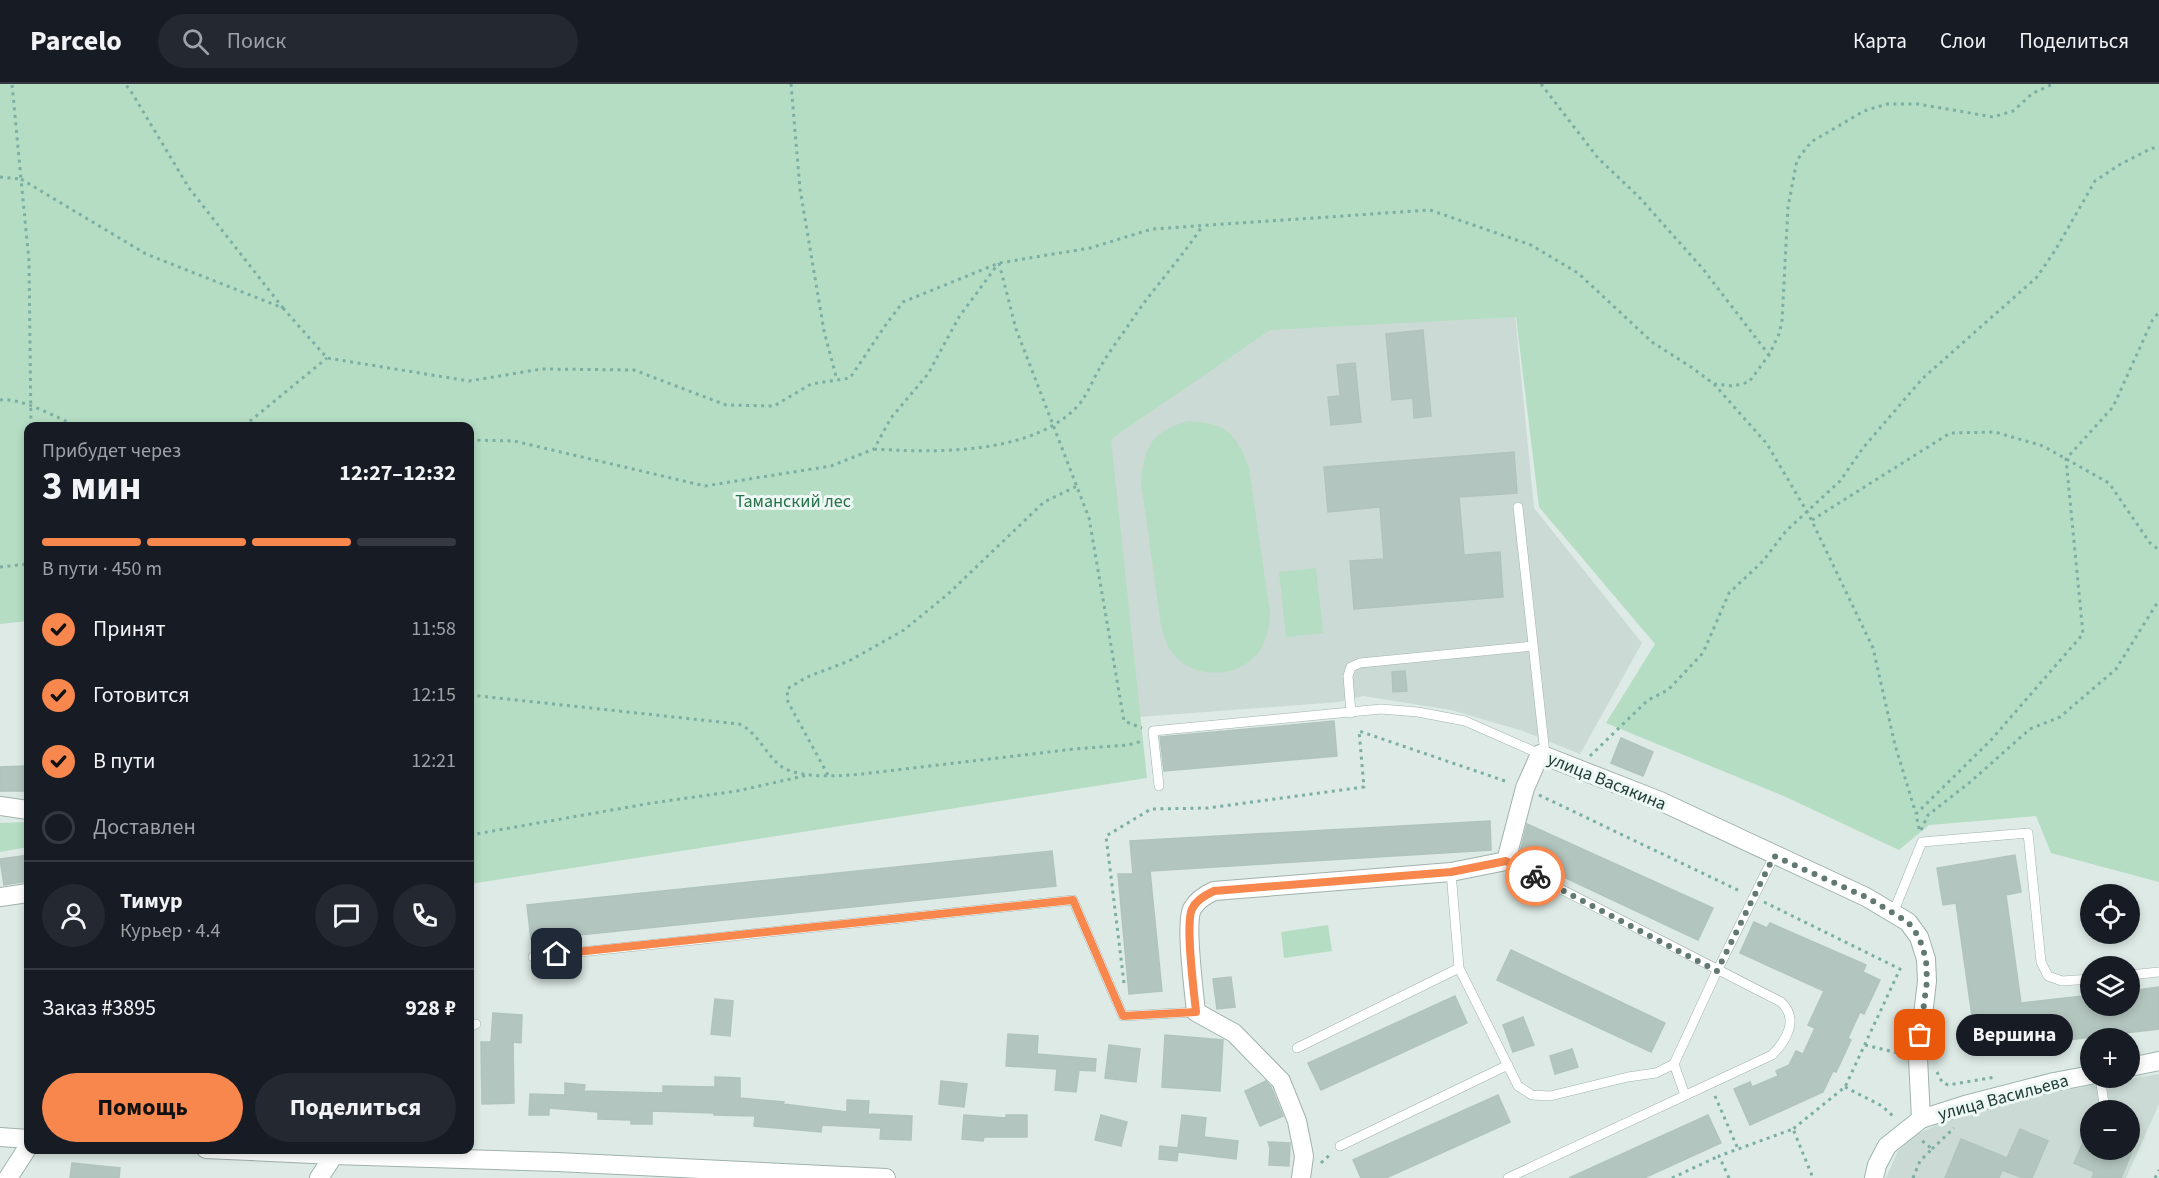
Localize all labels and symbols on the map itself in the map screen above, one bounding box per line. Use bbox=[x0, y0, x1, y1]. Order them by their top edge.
park label: Таманский лес bbox=[735, 489, 851, 514]
street label: улица Васякина bbox=[1544, 746, 1670, 817]
courier bbox=[1505, 846, 1565, 906]
pin bbox=[531, 928, 582, 979]
pin bbox=[1894, 1009, 1945, 1060]
callout: Вершина bbox=[1956, 1014, 2073, 1056]
street label: улица Васильева bbox=[1935, 1068, 2071, 1127]

